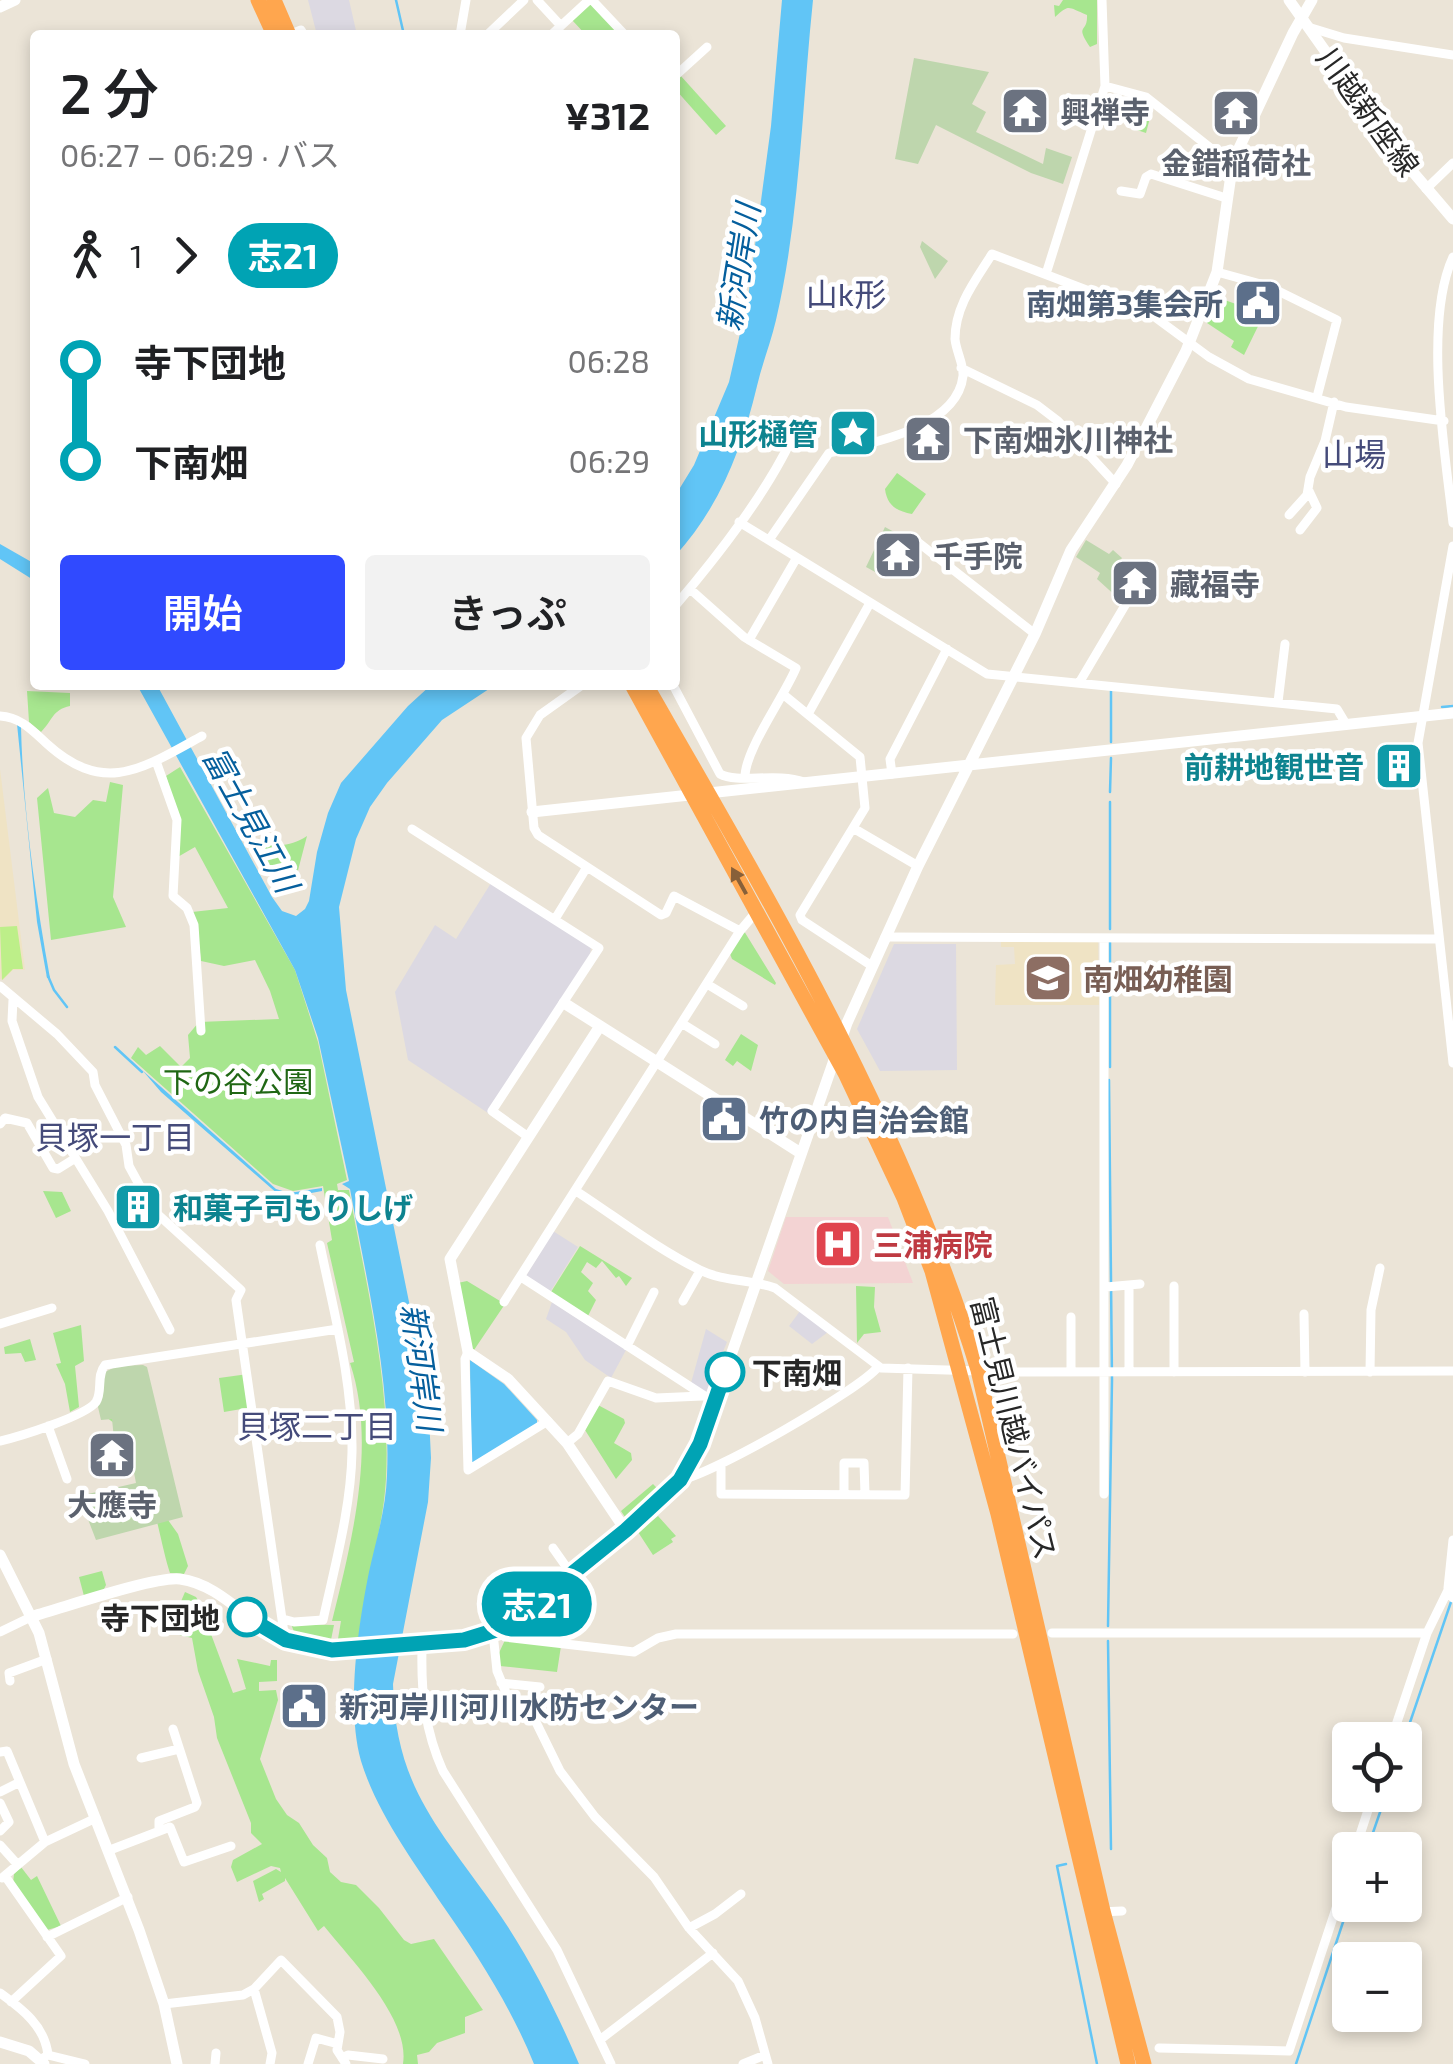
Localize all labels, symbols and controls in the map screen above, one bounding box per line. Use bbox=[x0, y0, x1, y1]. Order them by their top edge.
street label: 川越新座線 bbox=[1310, 40, 1428, 182]
text: 2 分 bbox=[60, 59, 159, 125]
temple icon: 興禅寺 bbox=[999, 85, 1051, 137]
temple icon: 金錯稲荷社 bbox=[1210, 87, 1262, 139]
text: ¥312 bbox=[565, 92, 650, 138]
place label: 興禅寺 bbox=[1060, 93, 1150, 129]
text: 06:27 – 06:29 · バス bbox=[60, 135, 340, 173]
place label: 金錯稲荷社 bbox=[1161, 144, 1311, 180]
water label: 新河岸川 bbox=[708, 198, 766, 333]
icon: walk bbox=[60, 228, 115, 283]
icon: forward bbox=[158, 228, 213, 283]
text: 志21 bbox=[248, 234, 318, 276]
text: 1 bbox=[130, 236, 143, 274]
district label: 山k形 bbox=[806, 274, 886, 312]
public building icon: 南畑第3集会所 bbox=[1232, 277, 1284, 329]
place label: 南畑第3集会所 bbox=[1026, 285, 1223, 321]
text: 寺下団地 bbox=[134, 339, 286, 385]
text: 06:28 bbox=[567, 341, 650, 379]
place icon: 山形樋管 bbox=[827, 407, 879, 459]
temple icon: 下南畑氷川神社 bbox=[902, 413, 954, 465]
place label: 山形樋管 bbox=[698, 415, 818, 451]
place label: 下南畑氷川神社 bbox=[963, 421, 1173, 457]
district label: 山場 bbox=[1322, 434, 1386, 472]
text: 下南畑 bbox=[134, 439, 248, 485]
text: 06:29 bbox=[569, 441, 650, 479]
temple icon: 千手院 bbox=[872, 529, 924, 581]
place label: 千手院 bbox=[933, 537, 1023, 573]
button: 開始 bbox=[60, 555, 345, 670]
button: きっぷ bbox=[365, 555, 650, 670]
temple icon: 藏福寺 bbox=[1109, 557, 1161, 609]
place label: 藏福寺 bbox=[1170, 565, 1260, 601]
water label: 富士見江川 bbox=[197, 740, 309, 901]
building icon: 前耕地観世音 bbox=[1373, 740, 1425, 792]
place label: 前耕地観世音 bbox=[1184, 748, 1364, 784]
one-way arrow bbox=[730, 867, 747, 896]
school or university icon: 南畑幼稚園 bbox=[1022, 952, 1074, 1004]
place label: 南畑幼稚園 bbox=[1083, 960, 1233, 996]
park label: 下の谷公園 bbox=[163, 1063, 313, 1099]
public building icon: 竹の内自治会館 bbox=[698, 1093, 750, 1145]
place label: 竹の内自治会館 bbox=[759, 1101, 969, 1137]
district label: 貝塚一丁目 bbox=[35, 1117, 195, 1155]
building icon: 和菓子司もりしげ bbox=[112, 1181, 164, 1233]
place label: 和菓子司もりしげ bbox=[173, 1189, 413, 1225]
hospital icon: 三浦病院 bbox=[812, 1218, 864, 1270]
place label: 三浦病院 bbox=[873, 1226, 993, 1262]
street label: 富士見川越バイパス bbox=[965, 1293, 1065, 1563]
water label: 新河岸川 bbox=[395, 1301, 451, 1436]
marker: 下南畑 bbox=[706, 1353, 744, 1391]
place label: 下南畑 bbox=[752, 1354, 842, 1390]
district label: 貝塚二丁目 bbox=[237, 1406, 397, 1444]
temple icon: 大應寺 bbox=[86, 1429, 138, 1481]
place label: 大應寺 bbox=[67, 1486, 157, 1522]
line badge: 志21 bbox=[480, 1572, 594, 1636]
text: 志21 bbox=[502, 1583, 572, 1625]
marker: 寺下団地 bbox=[228, 1598, 266, 1636]
place label: 寺下団地 bbox=[100, 1599, 220, 1635]
public building icon: 新河岸川河川水防センター bbox=[278, 1680, 330, 1732]
place label: 新河岸川河川水防センター bbox=[339, 1688, 699, 1724]
map controls bbox=[1332, 1722, 1422, 2032]
button: locate bbox=[1332, 1722, 1422, 1812]
button: + bbox=[1332, 1832, 1422, 1922]
button: − bbox=[1332, 1942, 1422, 2032]

